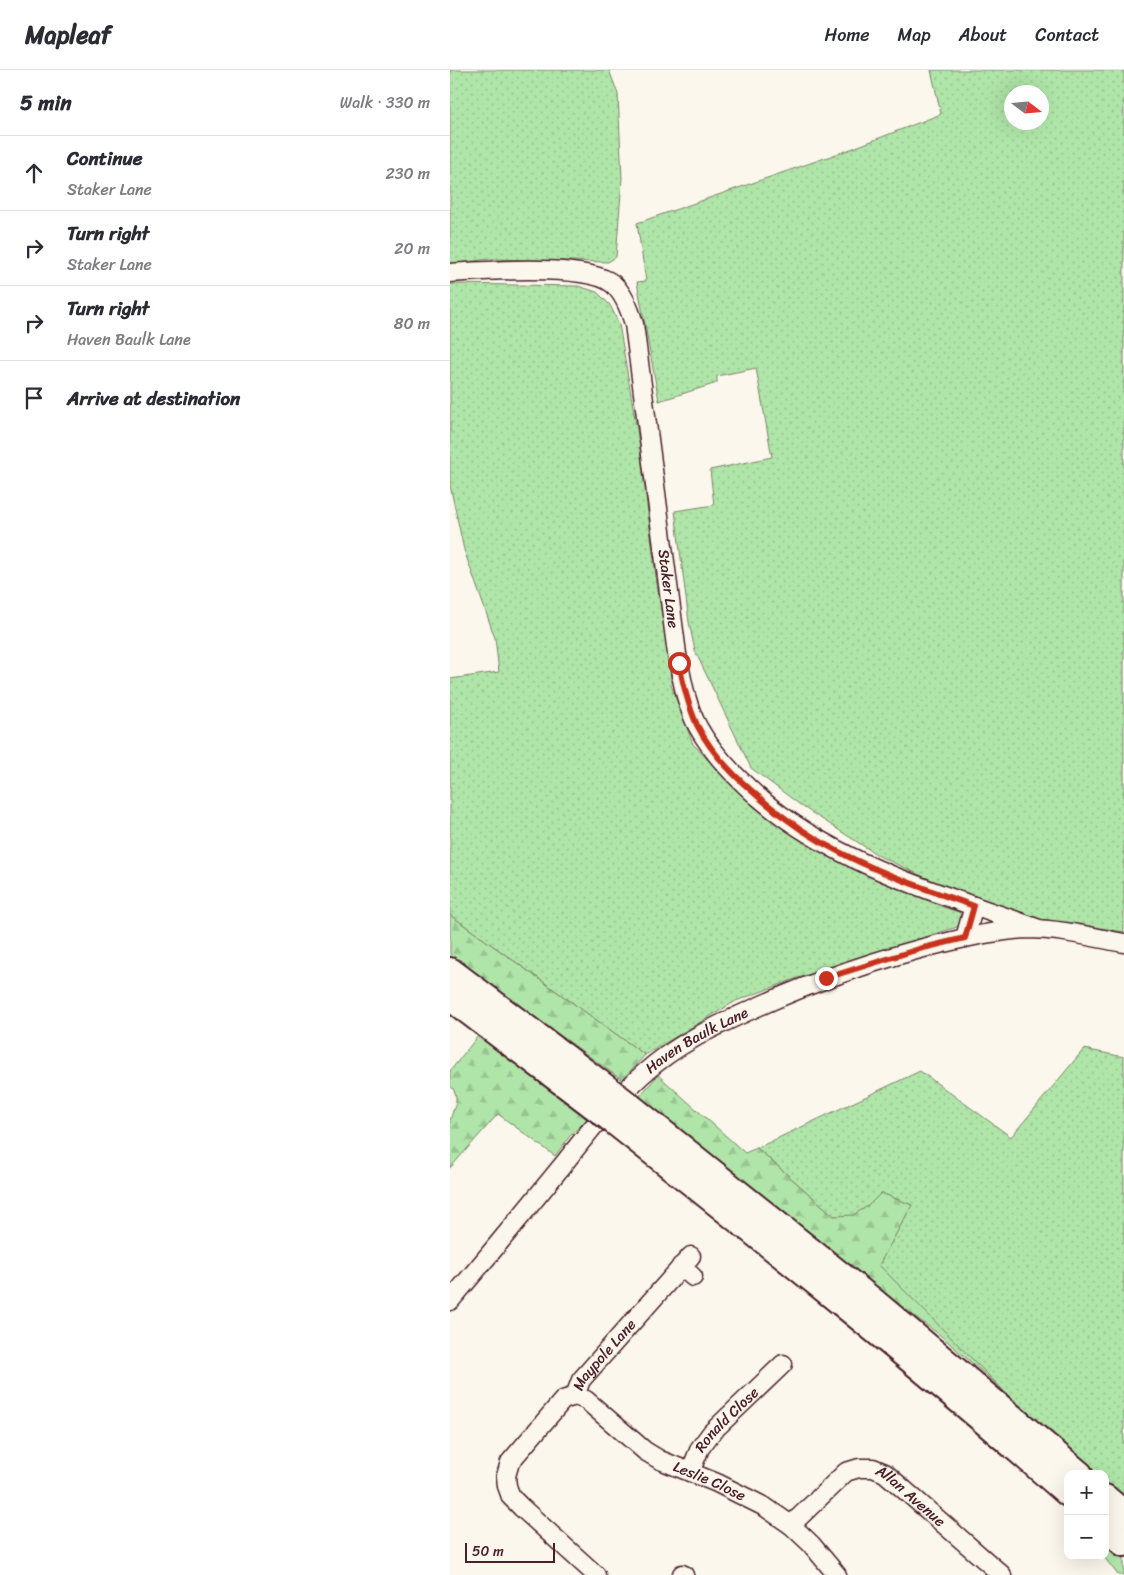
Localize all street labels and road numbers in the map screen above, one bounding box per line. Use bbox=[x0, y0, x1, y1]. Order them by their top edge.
street label: Staker Lane bbox=[650, 548, 687, 630]
street label: Haven Baulk Lane bbox=[639, 1000, 753, 1080]
street label: Maypole Lane bbox=[565, 1313, 643, 1394]
street label: Ronald Close bbox=[688, 1380, 765, 1458]
street label: Leslie Close bbox=[669, 1454, 751, 1509]
street label: Allan Avenue bbox=[871, 1457, 952, 1534]

